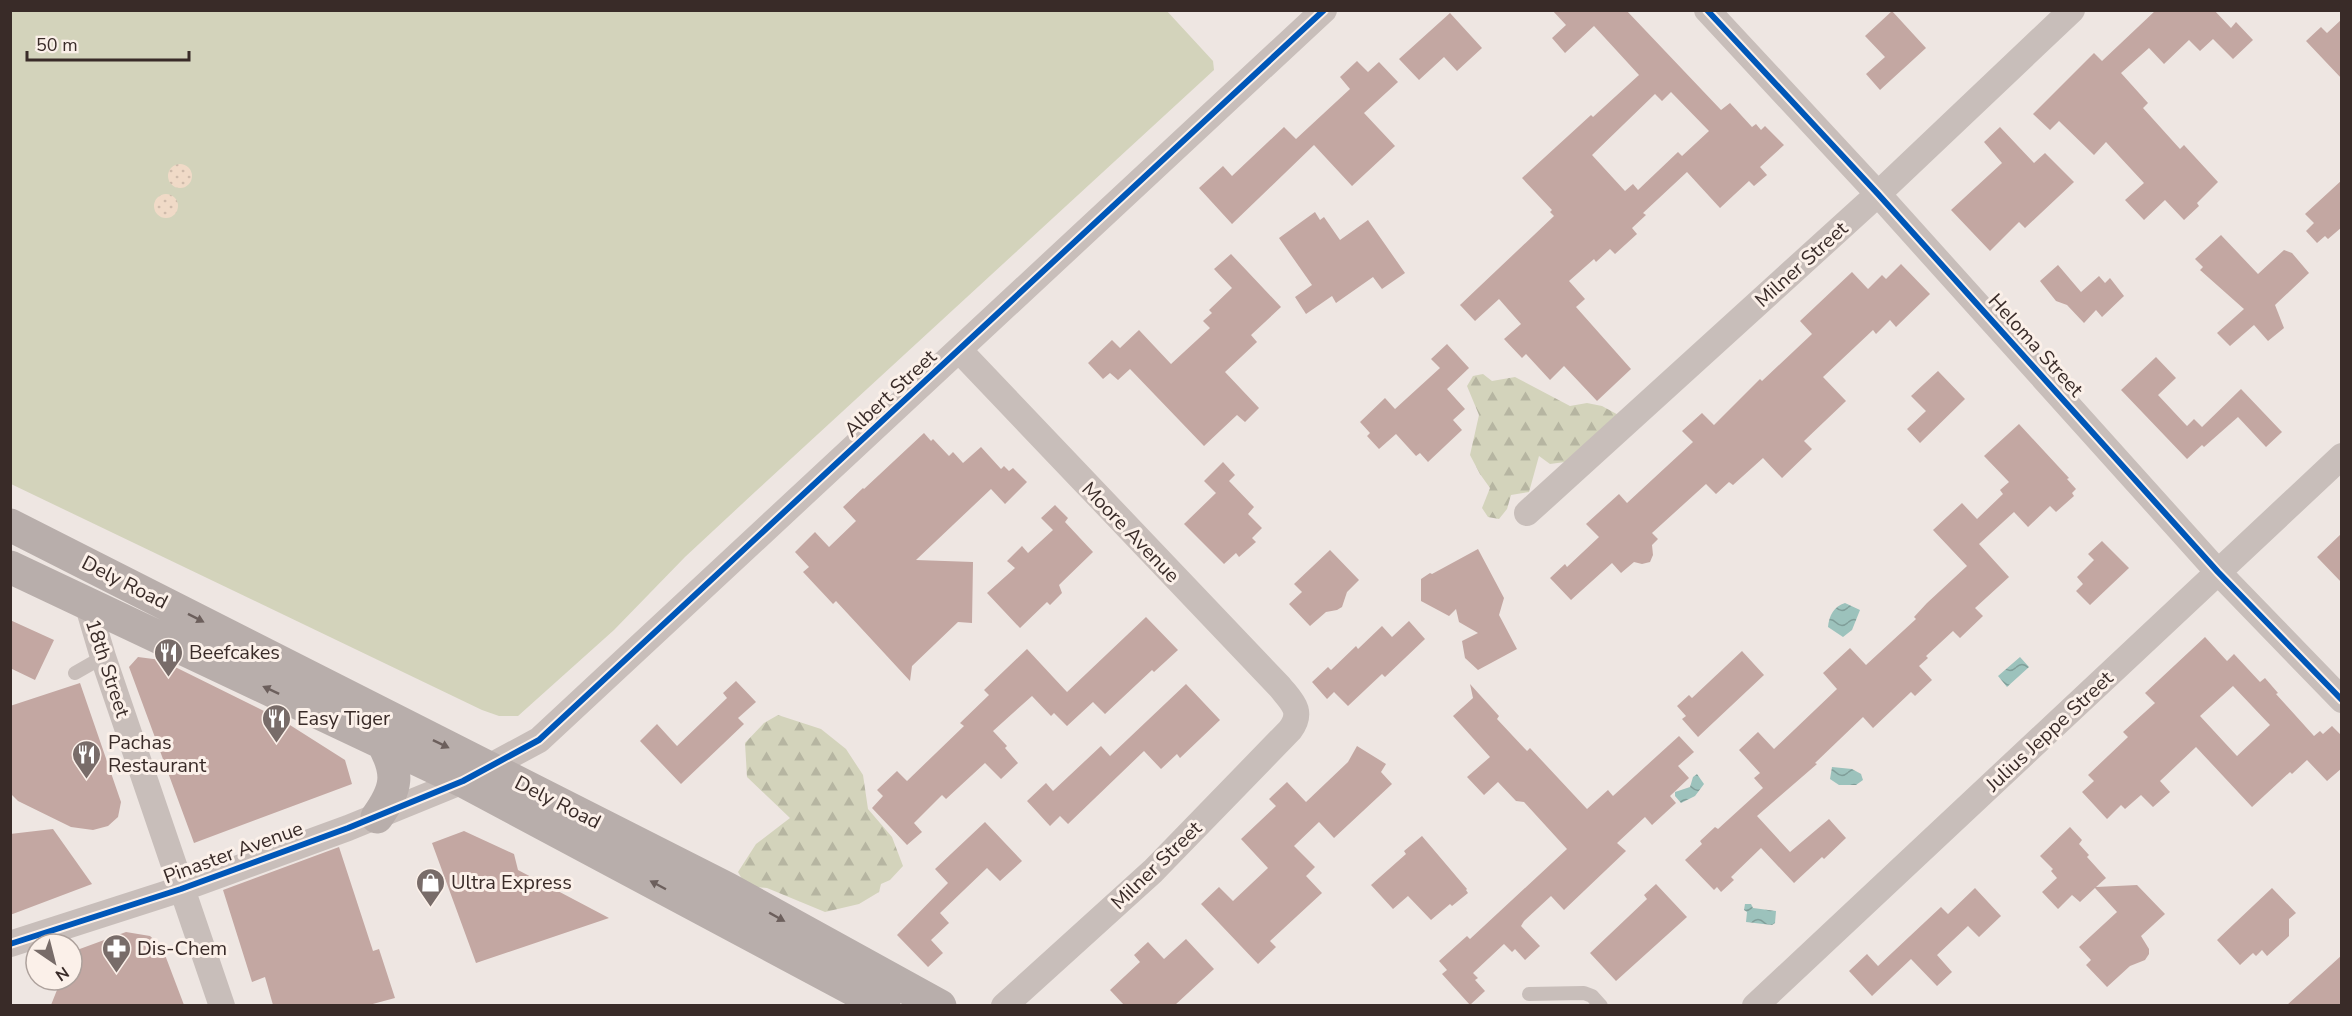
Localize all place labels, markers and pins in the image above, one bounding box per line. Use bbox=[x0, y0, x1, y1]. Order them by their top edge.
restaurant icon: Beefcakes bbox=[152, 636, 184, 678]
place label: Beefcakes bbox=[189, 639, 280, 666]
restaurant icon: Easy Tiger bbox=[260, 702, 292, 744]
place label: Easy Tiger bbox=[297, 705, 390, 732]
place label: Pachas Restaurant bbox=[108, 729, 207, 779]
restaurant icon: Pachas Restaurant bbox=[71, 738, 103, 780]
shop icon: Ultra Express bbox=[414, 866, 446, 908]
place label: Ultra Express bbox=[451, 869, 572, 896]
pharmacy icon: Dis-Chem bbox=[100, 932, 132, 974]
place label: Dis-Chem bbox=[137, 935, 227, 962]

